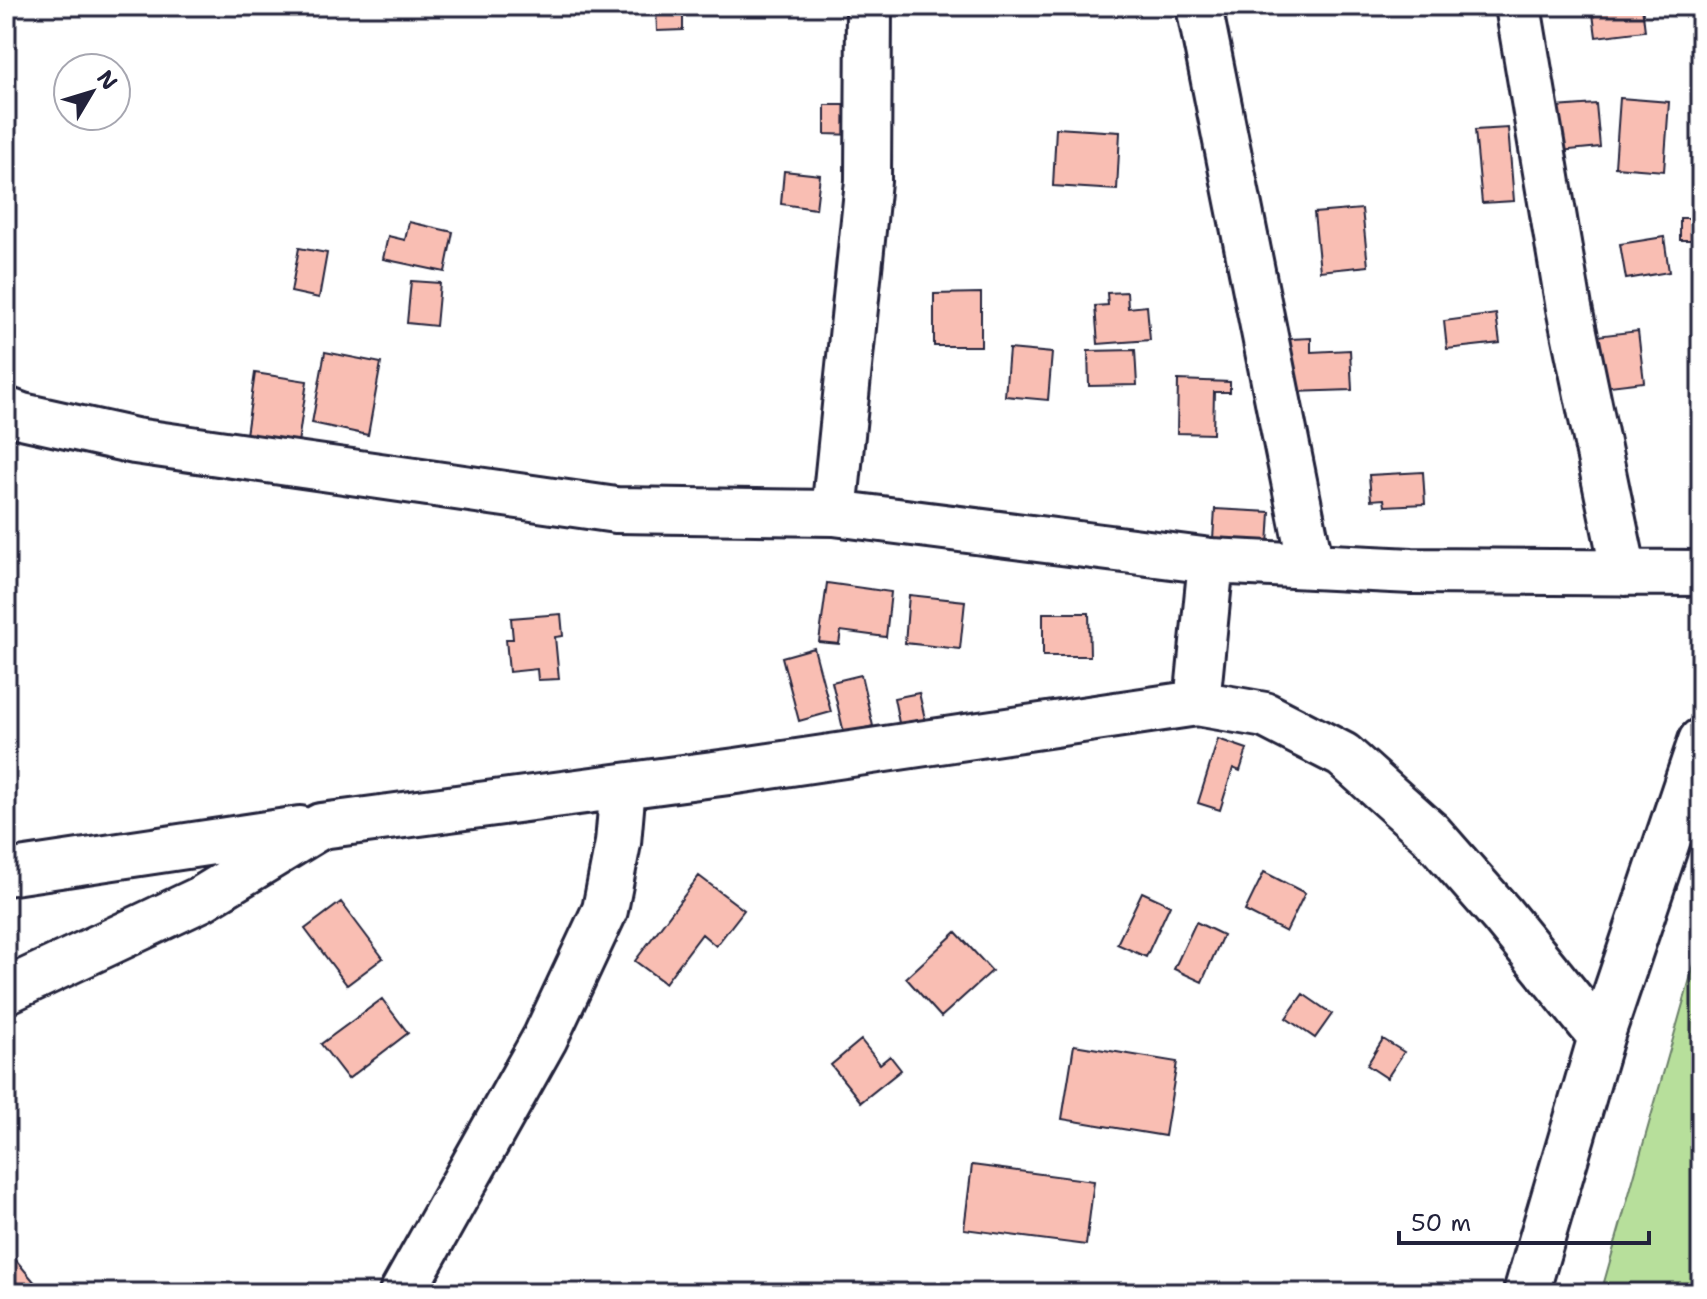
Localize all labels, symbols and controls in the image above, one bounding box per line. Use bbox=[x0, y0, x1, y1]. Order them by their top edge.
north arrow bbox=[52, 52, 132, 132]
text: N bbox=[91, 64, 124, 96]
scale bar bbox=[1399, 1195, 1649, 1245]
text: 50 m bbox=[1411, 1207, 1471, 1239]

